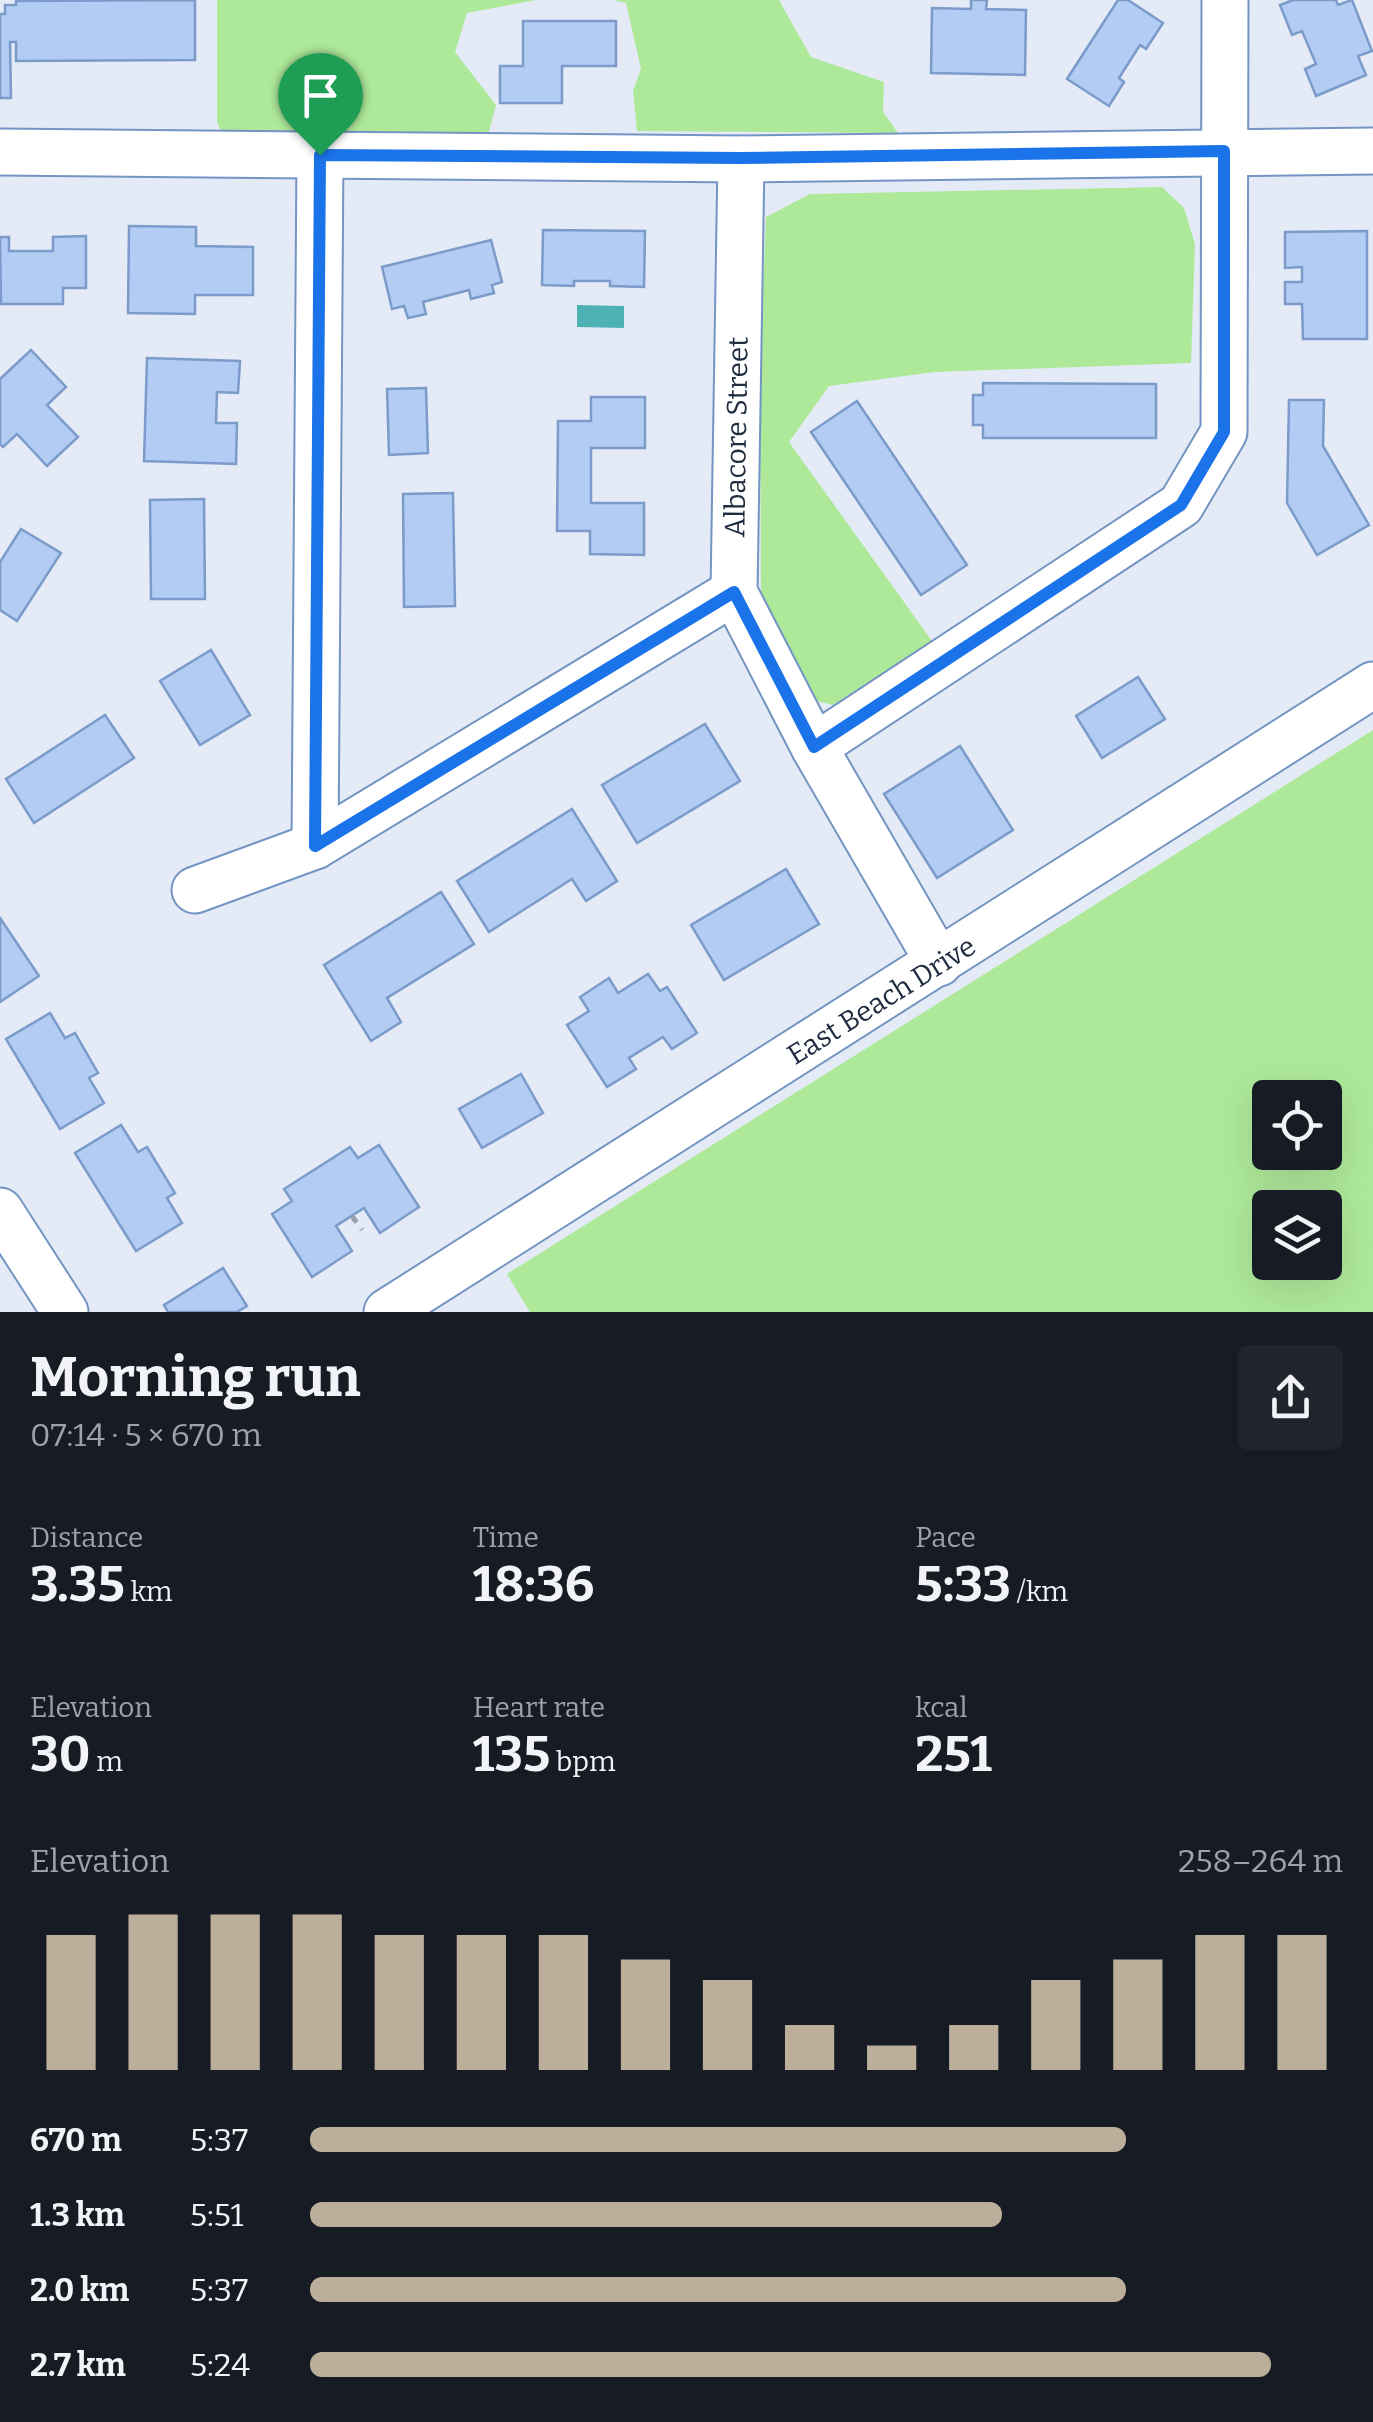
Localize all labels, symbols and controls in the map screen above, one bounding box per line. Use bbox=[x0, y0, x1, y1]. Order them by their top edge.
pin bbox=[278, 53, 363, 156]
icon: arrive bbox=[293, 68, 348, 123]
street label: Albacore Street bbox=[718, 336, 755, 538]
street label: East Beach Drive bbox=[781, 929, 981, 1072]
map controls bbox=[1252, 1080, 1342, 1280]
button: locate bbox=[1252, 1080, 1342, 1170]
button: layers bbox=[1252, 1190, 1342, 1280]
text: Morning run bbox=[30, 1345, 361, 1411]
button: share bbox=[1238, 1345, 1343, 1450]
text: 07:14 · 5 × 670 m bbox=[30, 1416, 262, 1454]
text: Distance bbox=[30, 1521, 143, 1554]
text: Time bbox=[473, 1521, 539, 1554]
text: Pace bbox=[915, 1521, 976, 1554]
text: 3.35 bbox=[30, 1554, 125, 1614]
text: 18:36 bbox=[473, 1554, 594, 1614]
text: 5:33 bbox=[915, 1554, 1011, 1614]
text: km bbox=[125, 1575, 173, 1608]
text: /km bbox=[1011, 1575, 1068, 1608]
text: Elevation bbox=[30, 1691, 152, 1724]
text: Heart rate bbox=[473, 1691, 605, 1724]
text: kcal bbox=[915, 1691, 967, 1724]
text: 30 bbox=[30, 1724, 91, 1784]
text: 135 bbox=[473, 1724, 550, 1784]
text: 251 bbox=[915, 1724, 992, 1784]
text: m bbox=[91, 1745, 123, 1778]
text: bpm bbox=[550, 1745, 616, 1778]
text: Elevation bbox=[30, 1842, 170, 1880]
text: 258–264 m bbox=[1178, 1842, 1343, 1880]
text: 670 m bbox=[30, 2121, 122, 2159]
text: 5:37 bbox=[190, 2121, 248, 2159]
text: 1.3 km bbox=[30, 2196, 125, 2234]
text: 5:51 bbox=[190, 2196, 244, 2234]
text: 2.0 km bbox=[30, 2271, 129, 2309]
text: 5:37 bbox=[190, 2271, 248, 2309]
text: 2.7 km bbox=[30, 2346, 126, 2384]
text: 5:24 bbox=[190, 2346, 250, 2384]

